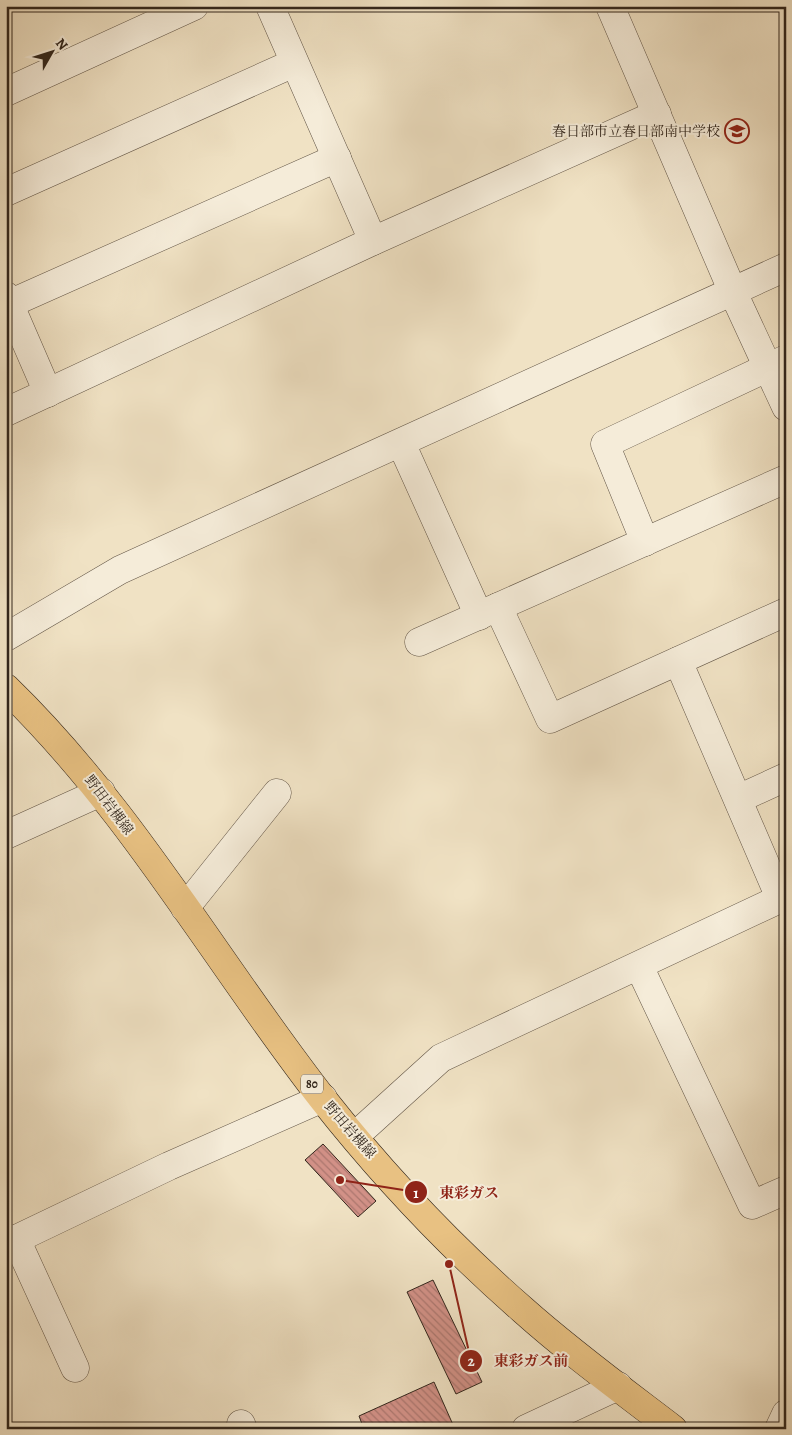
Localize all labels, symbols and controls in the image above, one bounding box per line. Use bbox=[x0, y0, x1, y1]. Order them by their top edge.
north arrow bbox=[28, 28, 78, 78]
text: N bbox=[51, 34, 72, 54]
school or university icon: 春日部市立春日部南中学校 bbox=[724, 118, 750, 144]
place label: 春日部市立春日部南中学校 bbox=[552, 122, 720, 141]
street label: 野田岩槻線 bbox=[80, 771, 138, 839]
road number: 80 bbox=[301, 1074, 323, 1094]
street label: 野田岩槻線 bbox=[320, 1097, 380, 1163]
callout: 東彩ガス bbox=[404, 1177, 509, 1207]
text: 1 bbox=[413, 1183, 419, 1203]
text: 東彩ガス bbox=[439, 1183, 499, 1203]
callout: 東彩ガス前 bbox=[458, 1346, 578, 1376]
text: 2 bbox=[467, 1351, 475, 1371]
text: 東彩ガス前 bbox=[493, 1351, 569, 1371]

